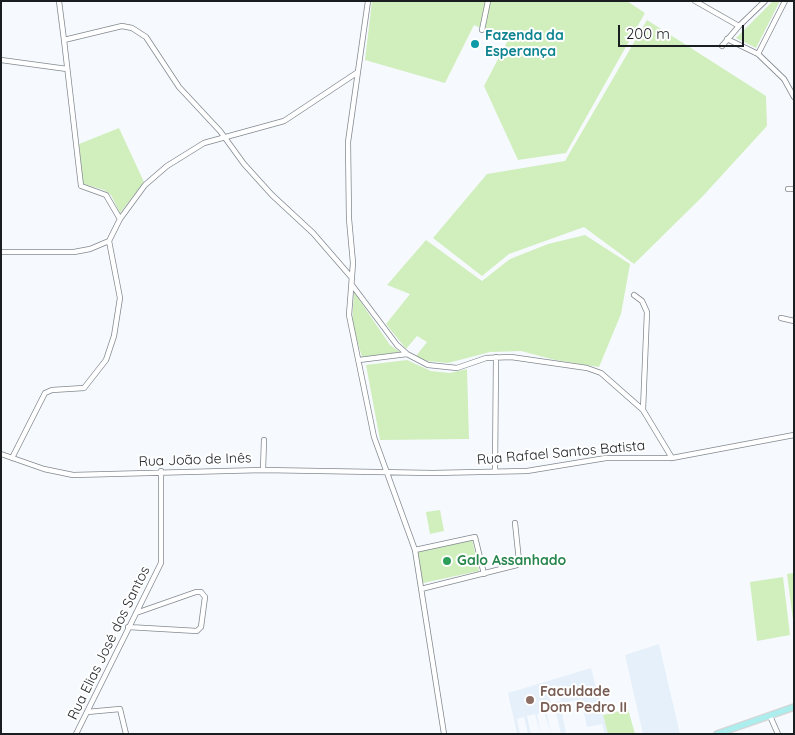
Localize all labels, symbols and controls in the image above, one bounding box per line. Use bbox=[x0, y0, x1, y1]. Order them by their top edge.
scale bar bbox=[620, 15, 746, 47]
text: 200 m bbox=[626, 24, 670, 43]
place label: Fazenda da Esperança bbox=[485, 28, 564, 60]
marker: Fazenda da Esperança bbox=[469, 38, 481, 50]
street label: Rua Rafael Santos Batista bbox=[476, 437, 646, 469]
street label: Rua João de Inês bbox=[138, 450, 252, 470]
place label: Galo Assanhado bbox=[457, 553, 566, 569]
marker: Galo Assanhado bbox=[441, 555, 453, 567]
street label: Rua Elias José dos Santos bbox=[64, 563, 154, 723]
place label: Faculdade Dom Pedro II bbox=[540, 684, 627, 716]
marker: Faculdade Dom Pedro II bbox=[524, 694, 536, 706]

